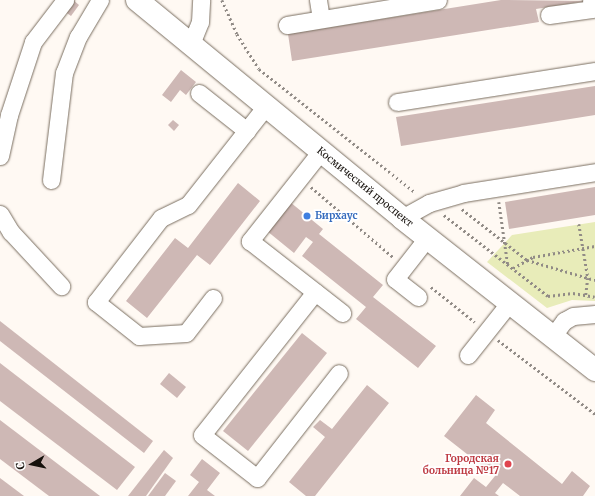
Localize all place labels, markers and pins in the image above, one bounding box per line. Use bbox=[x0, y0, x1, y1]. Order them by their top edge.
place label: Бирхаус bbox=[315, 210, 358, 222]
marker: Бирхаус bbox=[302, 211, 312, 221]
place label: Городская больница №17 bbox=[423, 452, 499, 476]
marker: Городская больница №17 bbox=[502, 458, 514, 470]

